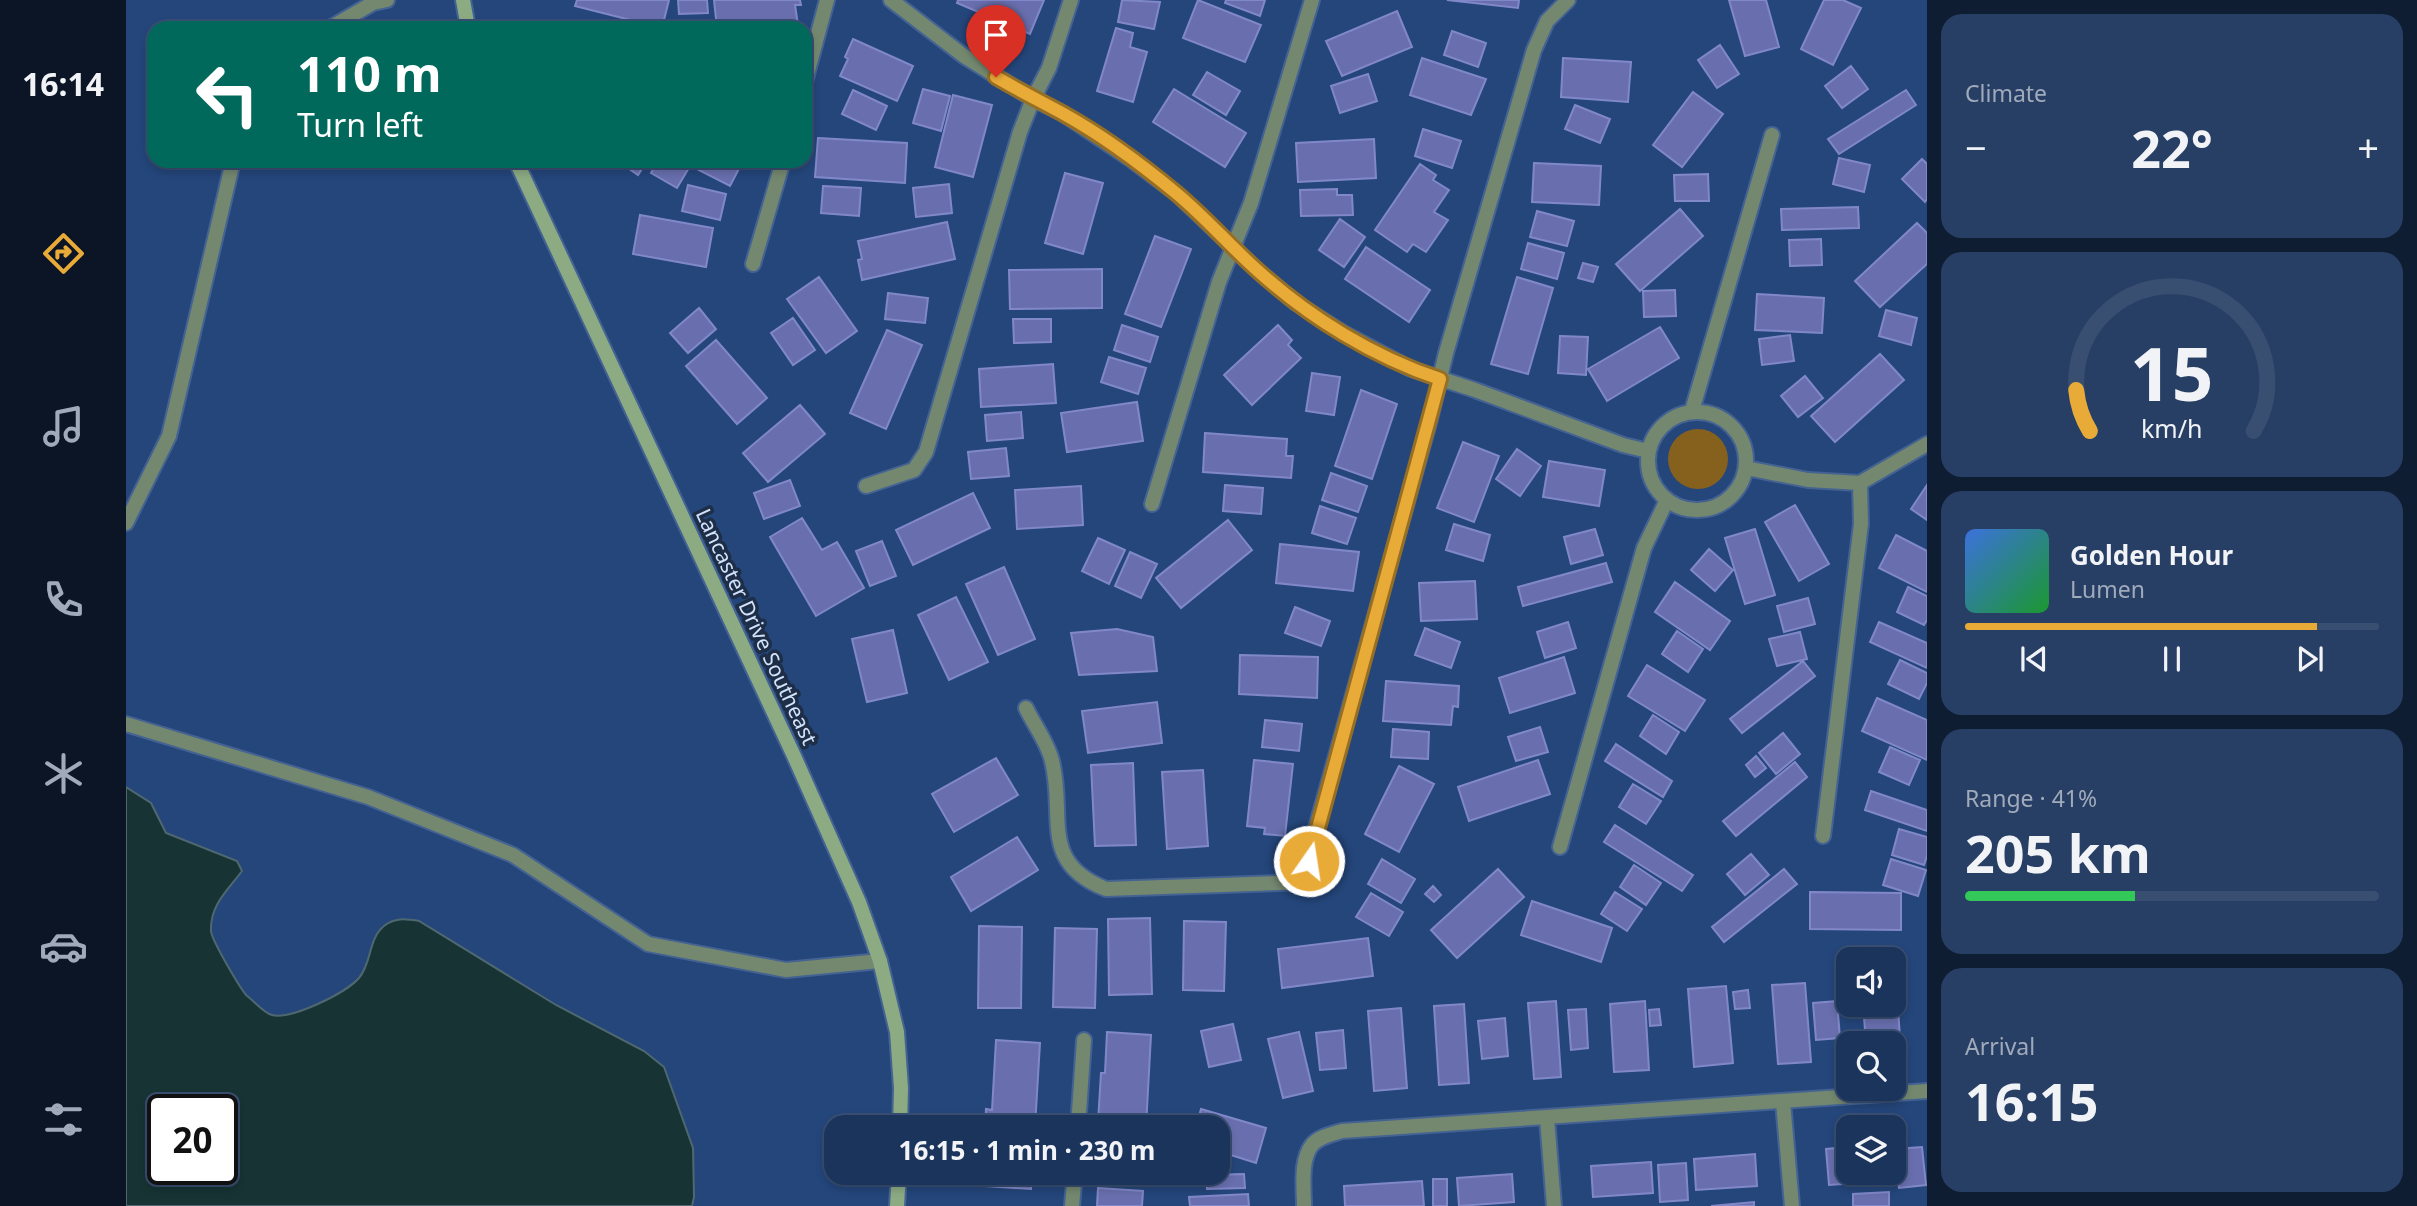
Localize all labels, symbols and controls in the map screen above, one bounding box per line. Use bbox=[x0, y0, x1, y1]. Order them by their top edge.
pin bbox=[966, 5, 1026, 77]
icon: arrive bbox=[977, 16, 1015, 54]
text: 110 m bbox=[297, 40, 442, 106]
icon: left bbox=[182, 49, 273, 140]
text: 16:14 bbox=[22, 62, 104, 105]
text: Climate bbox=[1965, 77, 2047, 109]
text: Turn left bbox=[297, 103, 423, 146]
text: 22° bbox=[2131, 112, 2213, 183]
text: − bbox=[1965, 121, 1987, 173]
text: + bbox=[2357, 121, 2379, 173]
icon: directions bbox=[39, 229, 88, 278]
text: 15 bbox=[2130, 323, 2214, 422]
icon: music bbox=[39, 402, 88, 451]
text: km/h bbox=[2141, 410, 2203, 444]
street label: Lancaster Drive Southeast bbox=[690, 504, 824, 750]
text: Golden Hour bbox=[2070, 537, 2233, 573]
text: Lumen bbox=[2070, 573, 2145, 605]
icon: phone bbox=[39, 575, 88, 624]
icon: previous bbox=[2015, 640, 2053, 678]
icon: pause bbox=[2153, 640, 2191, 678]
icon: next bbox=[2291, 640, 2329, 678]
icon: climate bbox=[39, 749, 88, 798]
text: Range · 41% bbox=[1965, 782, 2097, 814]
text: 205 km bbox=[1965, 817, 2151, 888]
position arrow bbox=[1272, 824, 1346, 898]
icon: car bbox=[39, 922, 88, 971]
map controls bbox=[1836, 947, 1906, 1185]
button: sound bbox=[1836, 947, 1906, 1017]
text: Arrival bbox=[1965, 1030, 2035, 1062]
button: search bbox=[1836, 1031, 1906, 1101]
text: 16:15 bbox=[1965, 1065, 2099, 1136]
speed limit sign: 20 bbox=[147, 1094, 238, 1185]
icon: filters bbox=[39, 1095, 88, 1144]
button: layers bbox=[1836, 1115, 1906, 1185]
text: 16:15 · 1 min · 230 m bbox=[899, 1132, 1155, 1168]

